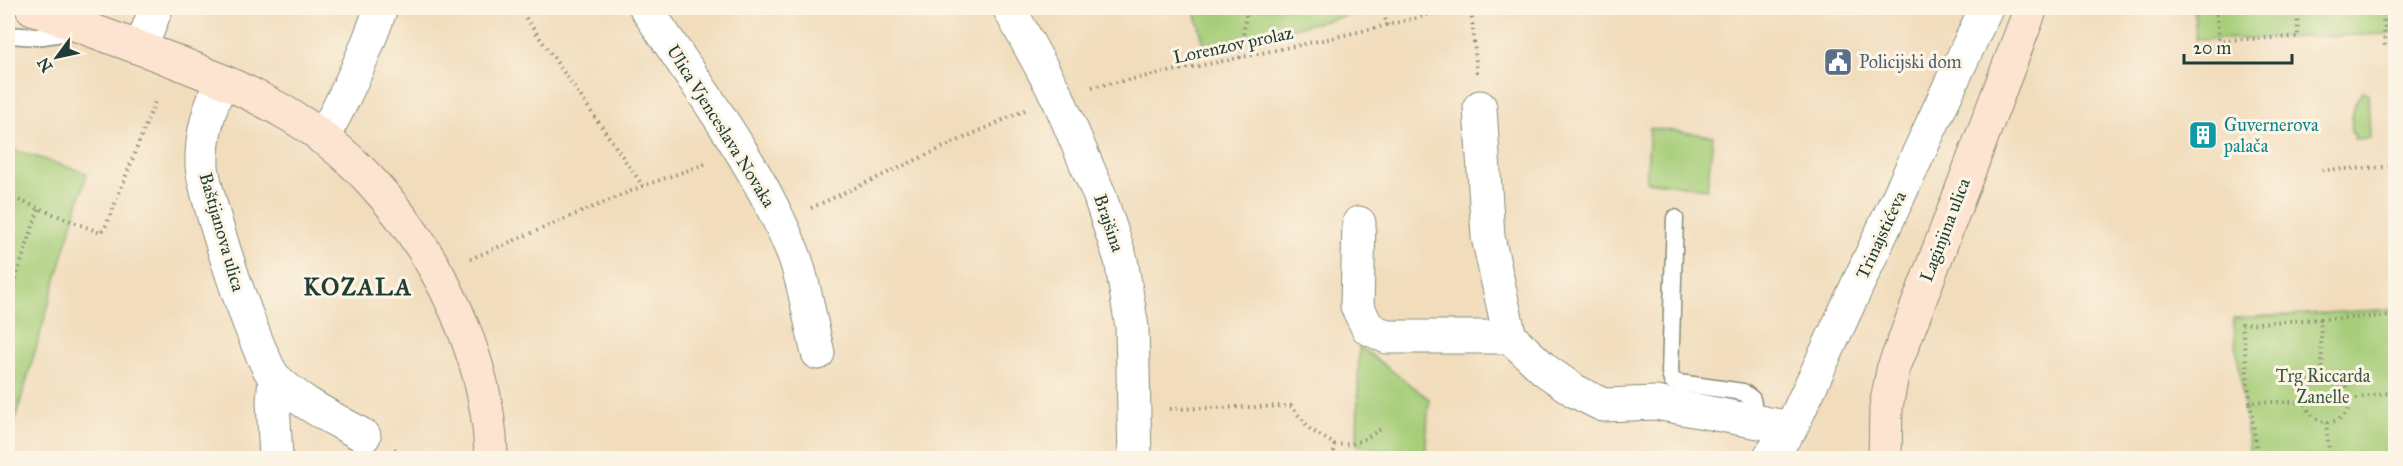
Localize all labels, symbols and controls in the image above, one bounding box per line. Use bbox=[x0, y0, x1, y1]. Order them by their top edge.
street label: Lorenzov prolaz bbox=[1171, 22, 1295, 68]
north arrow bbox=[27, 27, 87, 87]
scale bar bbox=[2184, 27, 2292, 65]
text: 20 m bbox=[2193, 37, 2231, 59]
street label: Ulica Vjenceslava Novaka bbox=[662, 41, 780, 212]
public building icon: Policijski dom bbox=[1822, 46, 1854, 78]
place label: Policijski dom bbox=[1859, 51, 1962, 73]
text: N bbox=[33, 54, 57, 76]
place label: Guvernerova palača bbox=[2223, 114, 2319, 157]
building icon: Guvernerova palača bbox=[2187, 119, 2219, 151]
street label: Baštijanova ulica bbox=[195, 170, 250, 294]
street label: Laginjina ulica bbox=[1915, 175, 1976, 285]
street label: Trinajstićeva bbox=[1851, 187, 1911, 282]
street label: Brajšina bbox=[1089, 191, 1129, 255]
district label: KOZALA bbox=[303, 272, 413, 302]
park label: Trg Riccarda Zanelle bbox=[2276, 365, 2371, 408]

